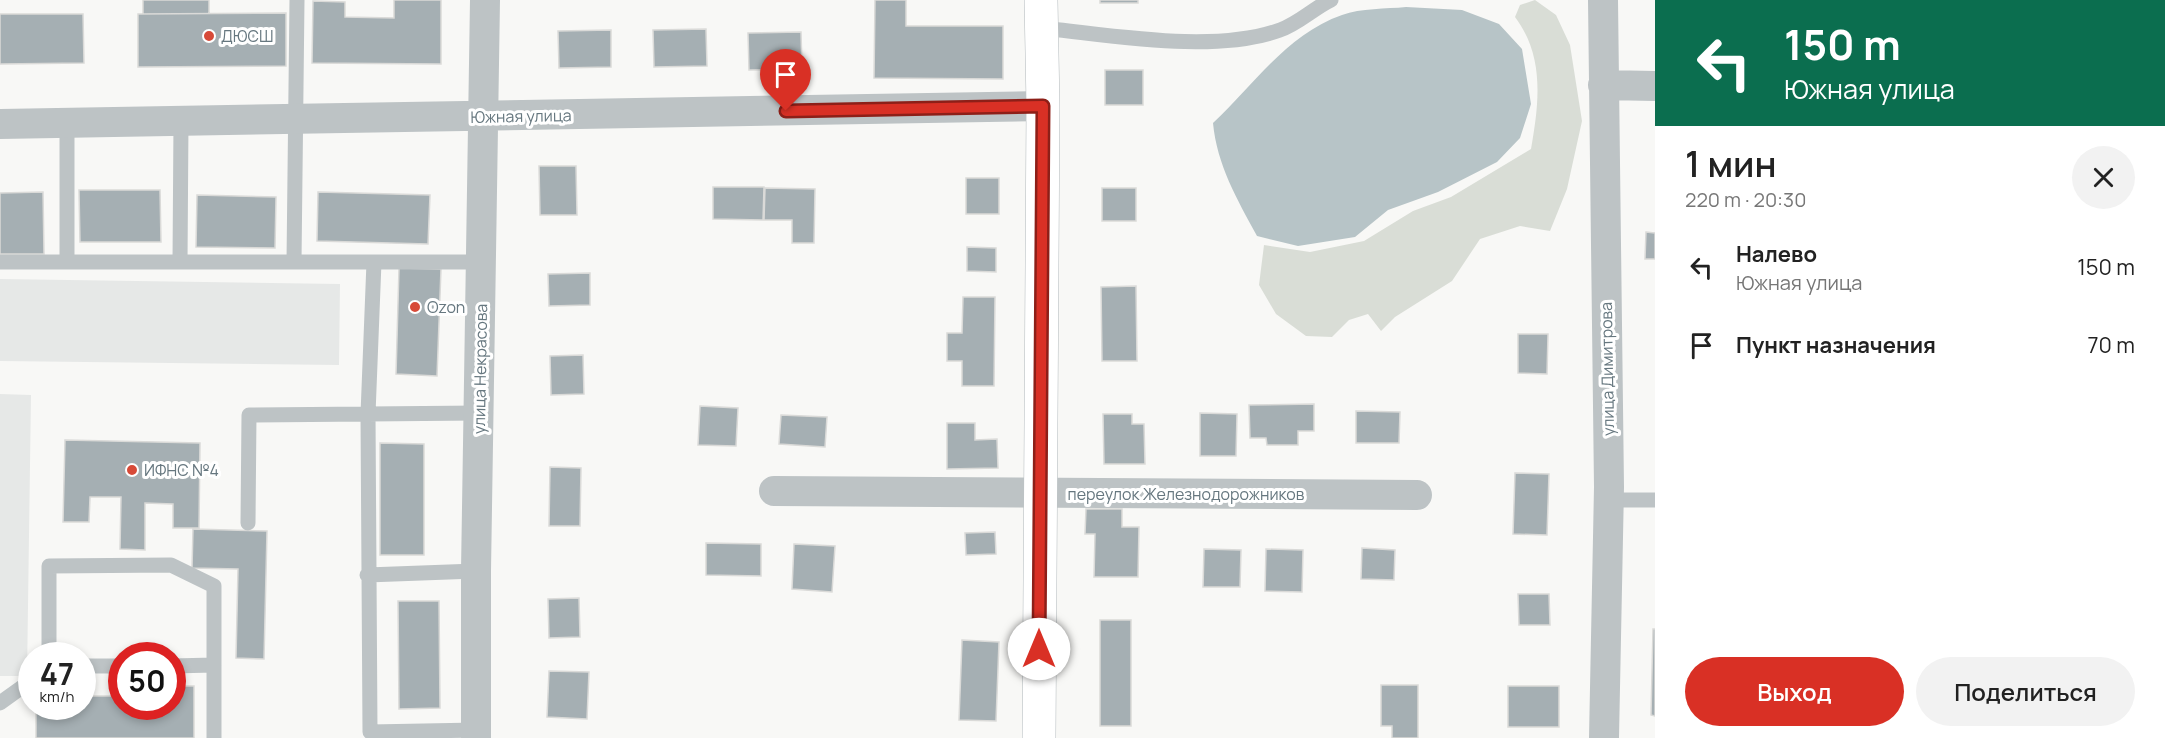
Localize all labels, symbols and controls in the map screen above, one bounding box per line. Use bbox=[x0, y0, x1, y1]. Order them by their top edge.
text: 150 m bbox=[1784, 15, 1901, 73]
icon: left bbox=[1685, 24, 1763, 102]
place label: ДЮСШ bbox=[221, 25, 273, 47]
marker: ДЮСШ bbox=[202, 29, 216, 43]
pin bbox=[760, 49, 811, 111]
icon: arrive bbox=[769, 58, 802, 91]
text: Южная улица bbox=[1784, 70, 1955, 107]
street label: Южная улица bbox=[470, 104, 572, 128]
text: 1 мин bbox=[1685, 139, 1777, 188]
button: close bbox=[2072, 146, 2135, 209]
text: 220 m · 20:30 bbox=[1685, 186, 1806, 213]
text: Налево bbox=[1736, 239, 1817, 269]
icon: left bbox=[1685, 251, 1718, 284]
text: 150 m bbox=[2077, 252, 2135, 282]
text: Южная улица bbox=[1736, 269, 1862, 296]
place label: Ozon bbox=[427, 296, 465, 318]
marker: Ozon bbox=[408, 300, 422, 314]
street label: улица Димитрова bbox=[1595, 302, 1619, 436]
street label: улица Некрасова bbox=[468, 304, 492, 434]
icon: arrive bbox=[1685, 329, 1718, 362]
text: Пункт назначения bbox=[1736, 330, 1936, 360]
text: 70 m bbox=[2087, 330, 2135, 360]
place label: ИФНС №4 bbox=[144, 459, 219, 481]
marker: ИФНС №4 bbox=[125, 463, 139, 477]
street label: переулок Железнодорожников bbox=[1068, 483, 1305, 505]
position arrow bbox=[1007, 617, 1071, 681]
speed limit sign: 50 bbox=[108, 642, 186, 720]
text: 47 bbox=[40, 653, 74, 694]
button: Выход bbox=[1685, 657, 1904, 726]
button: Поделиться bbox=[1916, 657, 2135, 726]
text: km/h bbox=[40, 686, 74, 707]

